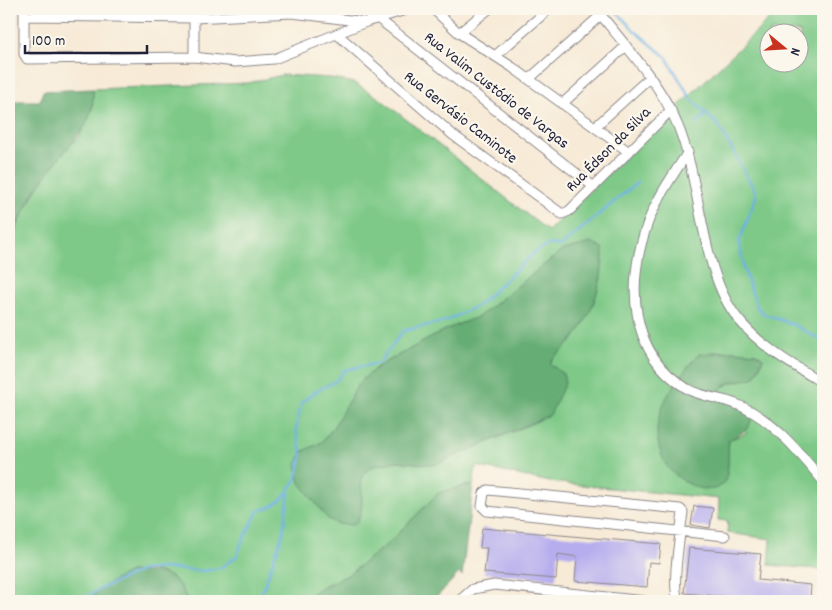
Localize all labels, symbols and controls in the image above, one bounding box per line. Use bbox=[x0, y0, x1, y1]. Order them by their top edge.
scale bar bbox=[25, 22, 148, 54]
north arrow bbox=[760, 22, 810, 72]
street label: Rua Valim Custódio de Vargas bbox=[418, 27, 574, 155]
text: 100 m bbox=[32, 31, 65, 53]
text: N bbox=[784, 45, 805, 58]
street label: Rua Gervásio Caminote bbox=[398, 66, 522, 170]
street label: Rua Édson da Silva bbox=[561, 102, 657, 198]

